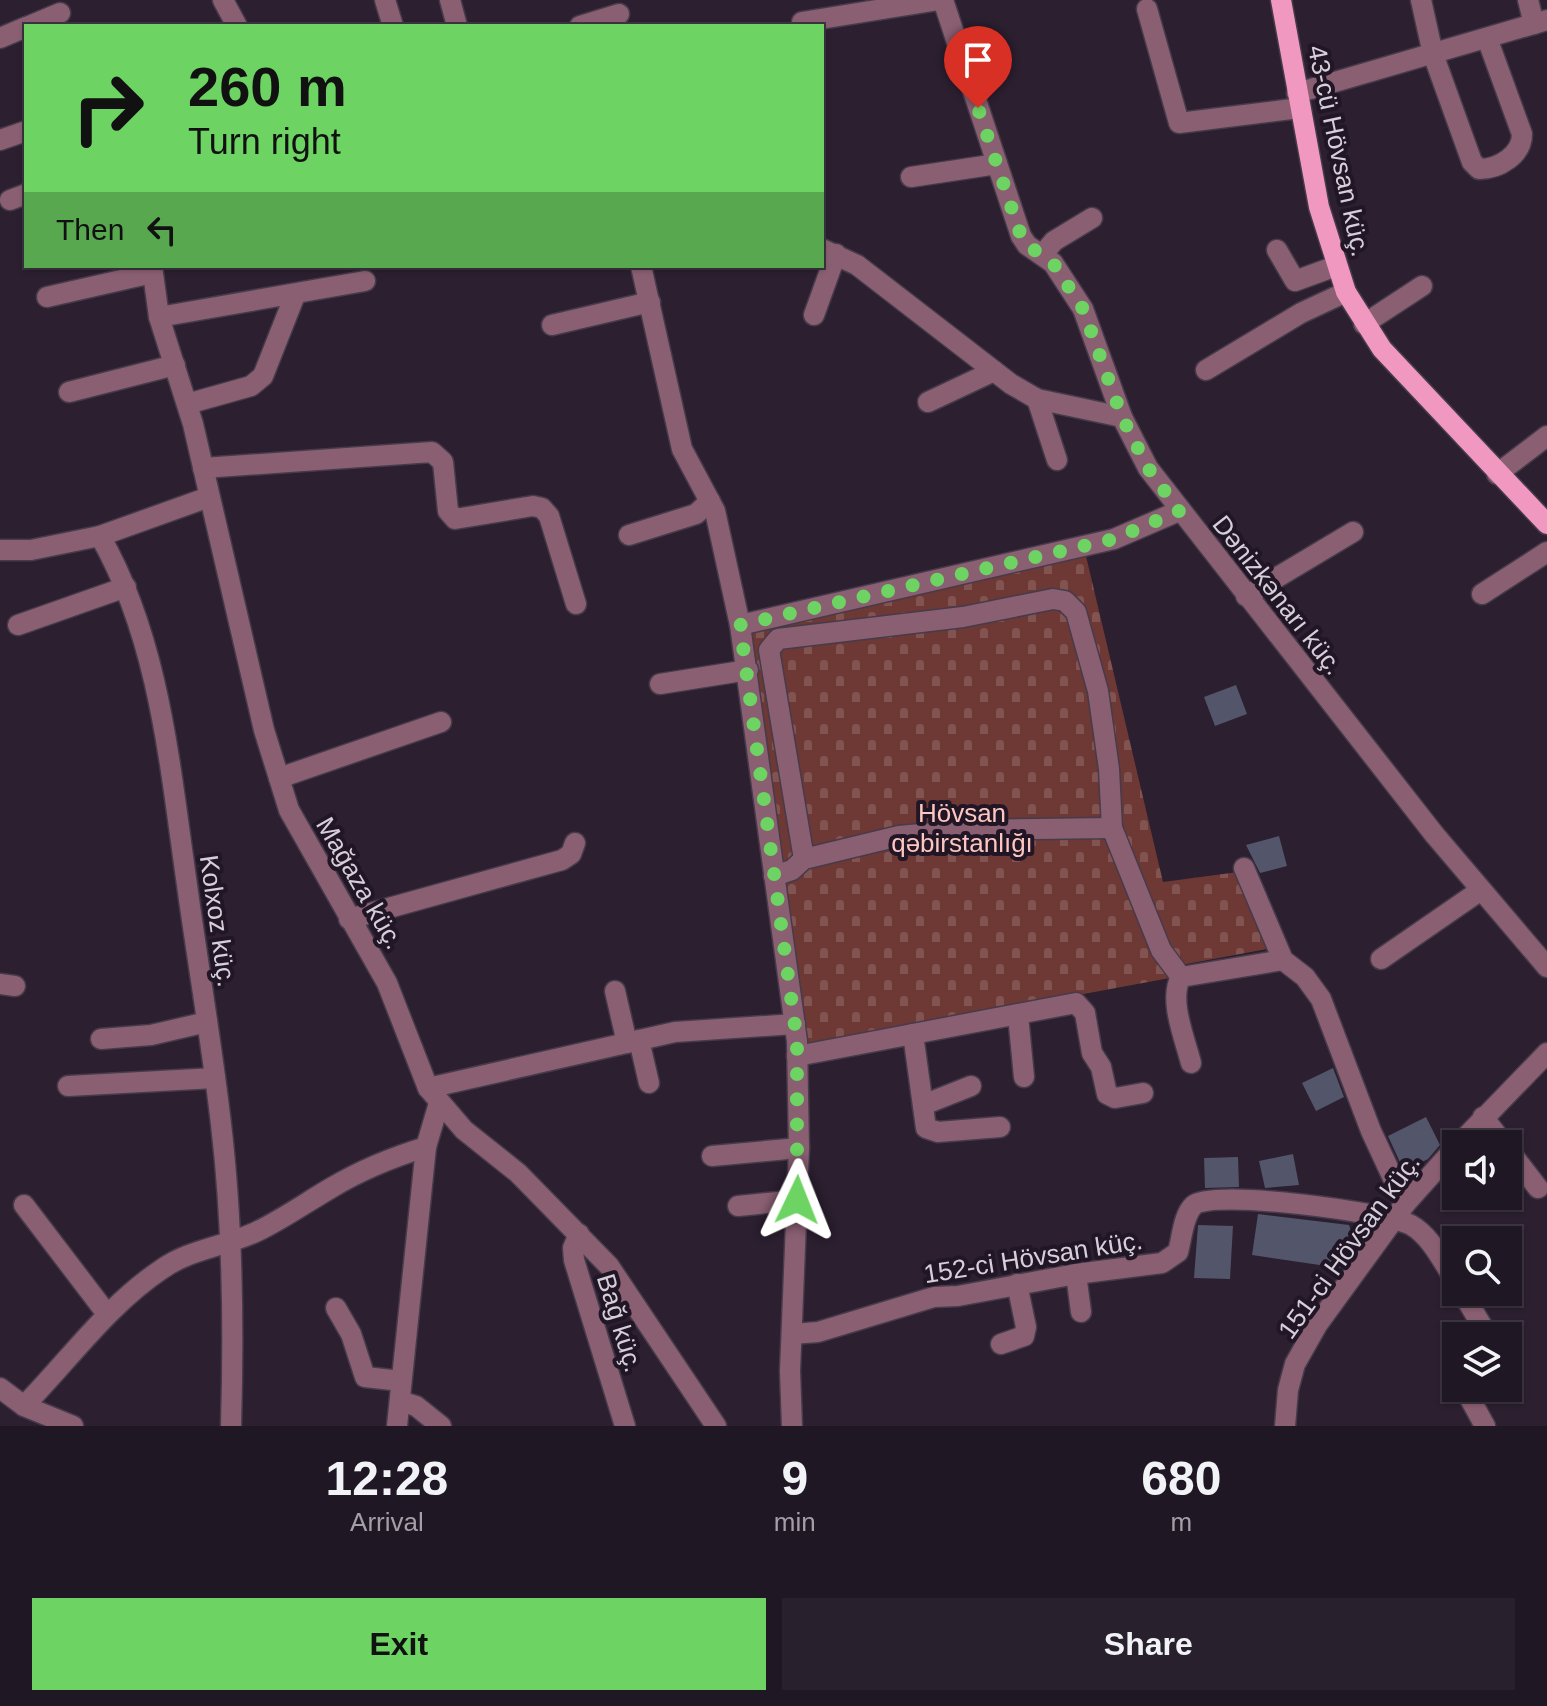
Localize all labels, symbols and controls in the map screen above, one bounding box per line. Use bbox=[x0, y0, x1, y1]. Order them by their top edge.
pin bbox=[944, 26, 1012, 108]
icon: arrive bbox=[956, 38, 1000, 82]
street label: 43-cü Hövsan küç. bbox=[1302, 43, 1376, 259]
text: 260 m bbox=[188, 55, 347, 118]
icon: right bbox=[56, 56, 160, 160]
text: Turn right bbox=[188, 121, 341, 162]
icon: left bbox=[140, 208, 184, 252]
text: Then bbox=[56, 213, 124, 246]
street label: Dənizkənarı küç. bbox=[1207, 509, 1349, 681]
park label: Hövsan qəbirstanlığı bbox=[891, 798, 1033, 858]
street label: Mağaza küç. bbox=[310, 812, 410, 954]
street label: Kolxoz küç. bbox=[194, 853, 242, 989]
map controls bbox=[1442, 1130, 1522, 1402]
button: sound bbox=[1442, 1130, 1522, 1210]
street label: 151-ci Hövsan küç. bbox=[1272, 1148, 1426, 1344]
position arrow bbox=[755, 1158, 839, 1242]
street label: 152-ci Hövsan küç. bbox=[921, 1225, 1145, 1289]
button: search bbox=[1442, 1226, 1522, 1306]
street label: Bağ küç. bbox=[591, 1270, 649, 1376]
button: layers bbox=[1442, 1322, 1522, 1402]
text: 12:28 bbox=[326, 1452, 448, 1505]
text: 9 bbox=[781, 1452, 808, 1505]
text: 680 bbox=[1141, 1452, 1221, 1505]
text: Arrival bbox=[350, 1507, 424, 1537]
text: min bbox=[774, 1507, 816, 1537]
text: m bbox=[1171, 1507, 1192, 1537]
button: Exit bbox=[32, 1598, 766, 1690]
button: Share bbox=[782, 1598, 1515, 1690]

